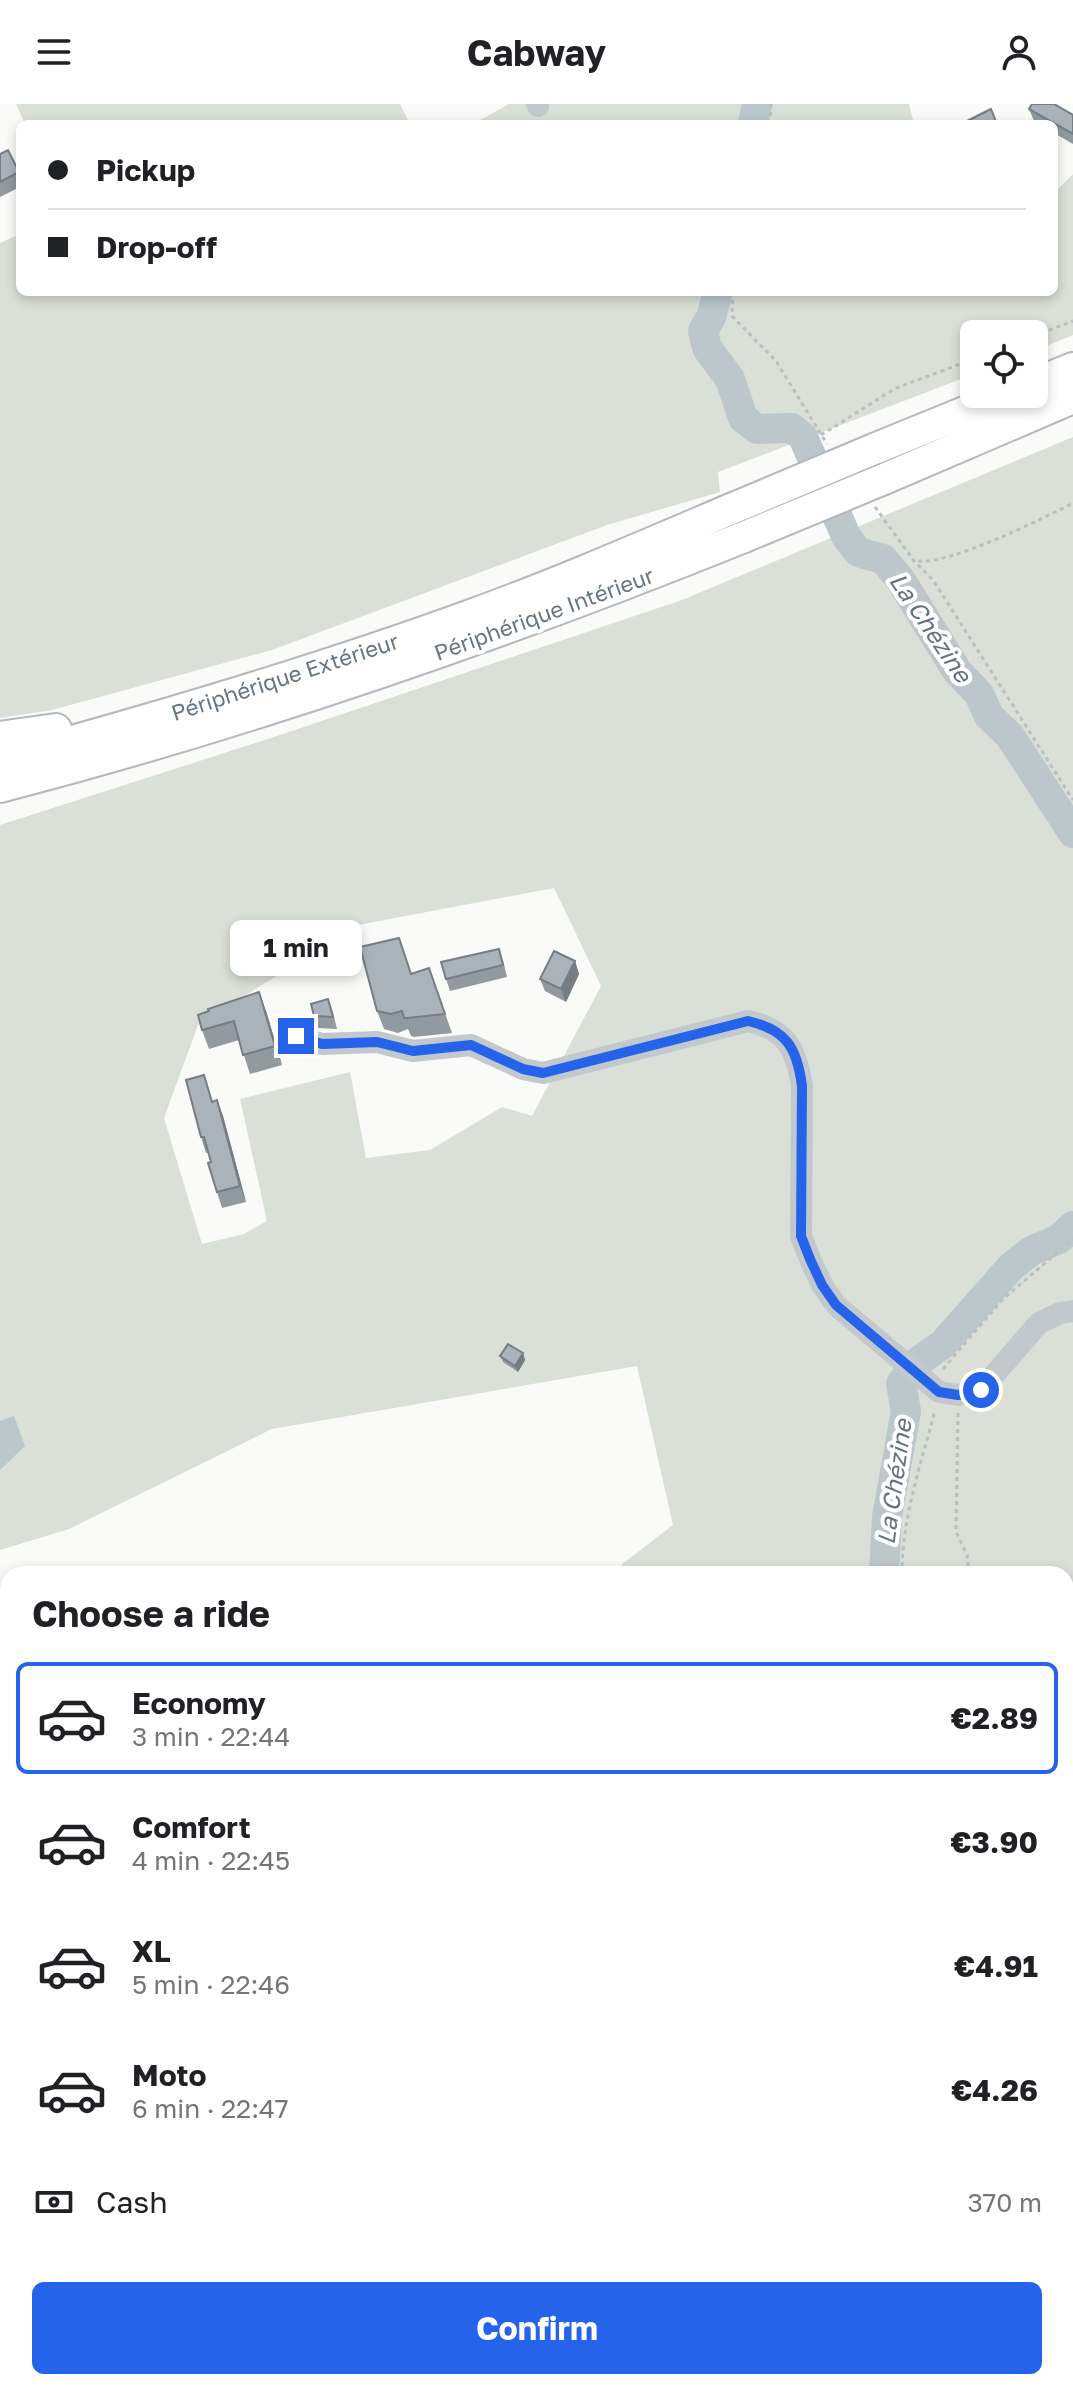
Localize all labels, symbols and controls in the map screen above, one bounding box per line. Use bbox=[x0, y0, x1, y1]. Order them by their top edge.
icon: menu bbox=[32, 30, 76, 74]
icon: person bbox=[997, 30, 1041, 74]
text: Cabway bbox=[467, 31, 606, 74]
text: Pickup bbox=[96, 152, 195, 188]
text: Drop-off bbox=[96, 229, 217, 265]
map controls bbox=[960, 320, 1048, 408]
button: locate bbox=[960, 320, 1048, 408]
street label: Périphérique Intérieur bbox=[430, 561, 658, 666]
water label: La Chézine bbox=[884, 567, 980, 689]
street label: Périphérique Extérieur bbox=[168, 627, 402, 726]
callout: 1 min bbox=[230, 920, 362, 976]
text: 1 min bbox=[263, 932, 329, 963]
route end bbox=[278, 1018, 314, 1054]
route start bbox=[963, 1372, 999, 1408]
water label: La Chézine bbox=[870, 1415, 917, 1546]
text: Choose a ride bbox=[32, 1592, 270, 1635]
icon: car bbox=[36, 1682, 108, 1754]
text: Economy bbox=[132, 1685, 266, 1721]
text: €2.89 bbox=[951, 1700, 1038, 1736]
text: 3 min · 22:44 bbox=[132, 1721, 290, 1752]
icon: car bbox=[36, 1806, 108, 1878]
text: Comfort bbox=[132, 1809, 251, 1845]
text: €3.90 bbox=[950, 1824, 1038, 1860]
text: 4 min · 22:45 bbox=[132, 1845, 290, 1876]
icon: car bbox=[36, 1930, 108, 2002]
text: XL bbox=[132, 1933, 171, 1969]
text: €4.91 bbox=[954, 1948, 1038, 1984]
text: 5 min · 22:46 bbox=[132, 1969, 290, 2000]
icon: car bbox=[36, 2054, 108, 2126]
text: Moto bbox=[132, 2057, 207, 2093]
text: €4.26 bbox=[951, 2072, 1038, 2108]
text: 6 min · 22:47 bbox=[132, 2093, 289, 2124]
icon: cash bbox=[32, 2180, 76, 2224]
text: Cash bbox=[96, 2184, 168, 2220]
text: 370 m bbox=[967, 2187, 1042, 2218]
button: Confirm bbox=[32, 2282, 1042, 2374]

